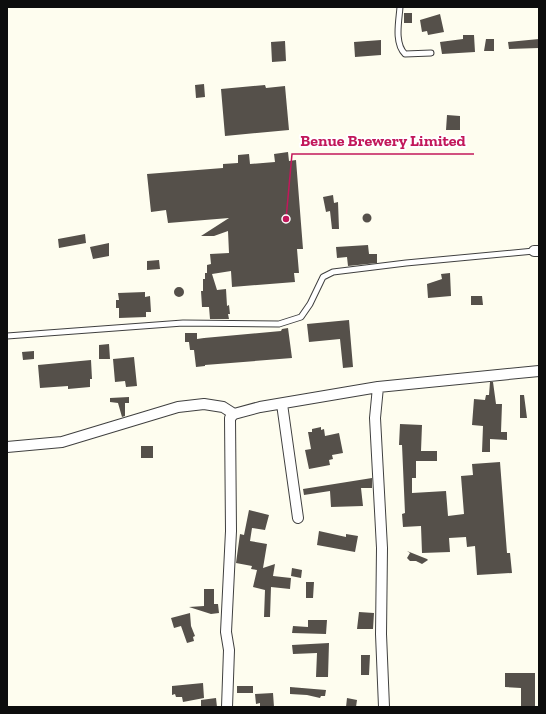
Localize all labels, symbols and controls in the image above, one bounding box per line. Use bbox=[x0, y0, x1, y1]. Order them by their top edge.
callout: Benue Brewery Limited bbox=[292, 126, 474, 154]
text: Benue Brewery Limited bbox=[300, 131, 466, 150]

